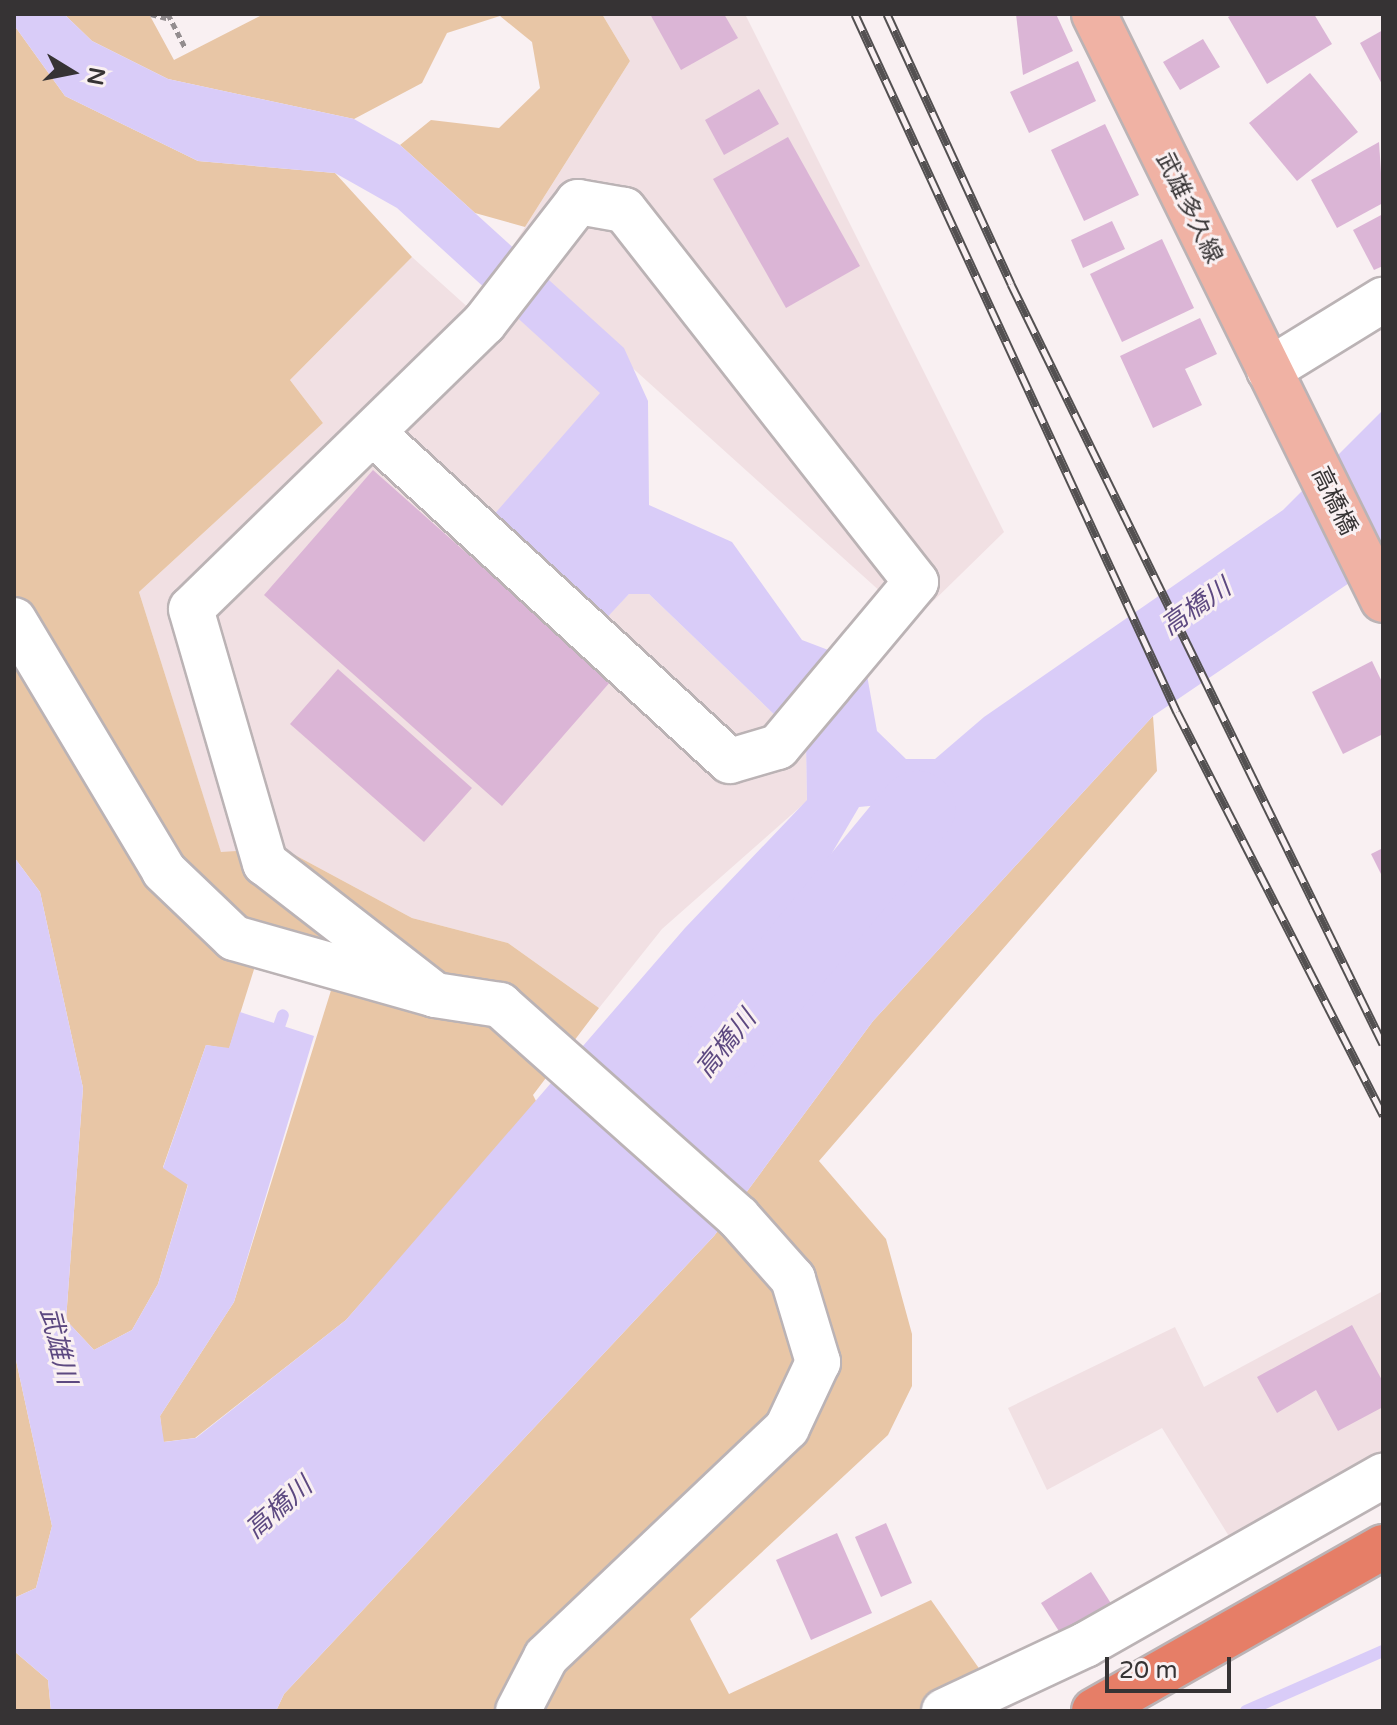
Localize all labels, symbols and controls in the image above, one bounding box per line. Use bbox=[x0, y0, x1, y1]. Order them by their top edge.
north arrow bbox=[32, 32, 112, 112]
text: N bbox=[81, 65, 110, 87]
street label: 武雄多久線 bbox=[1150, 148, 1228, 268]
street label: 高橋橋 bbox=[1305, 462, 1363, 540]
water label: 高橋川 bbox=[1155, 572, 1237, 642]
water label: 高橋川 bbox=[689, 1004, 763, 1084]
water label: 武雄川 bbox=[33, 1304, 83, 1388]
water label: 高橋川 bbox=[239, 1471, 319, 1545]
scale bar bbox=[1109, 1641, 1235, 1691]
text: 20 m bbox=[1119, 1656, 1177, 1685]

